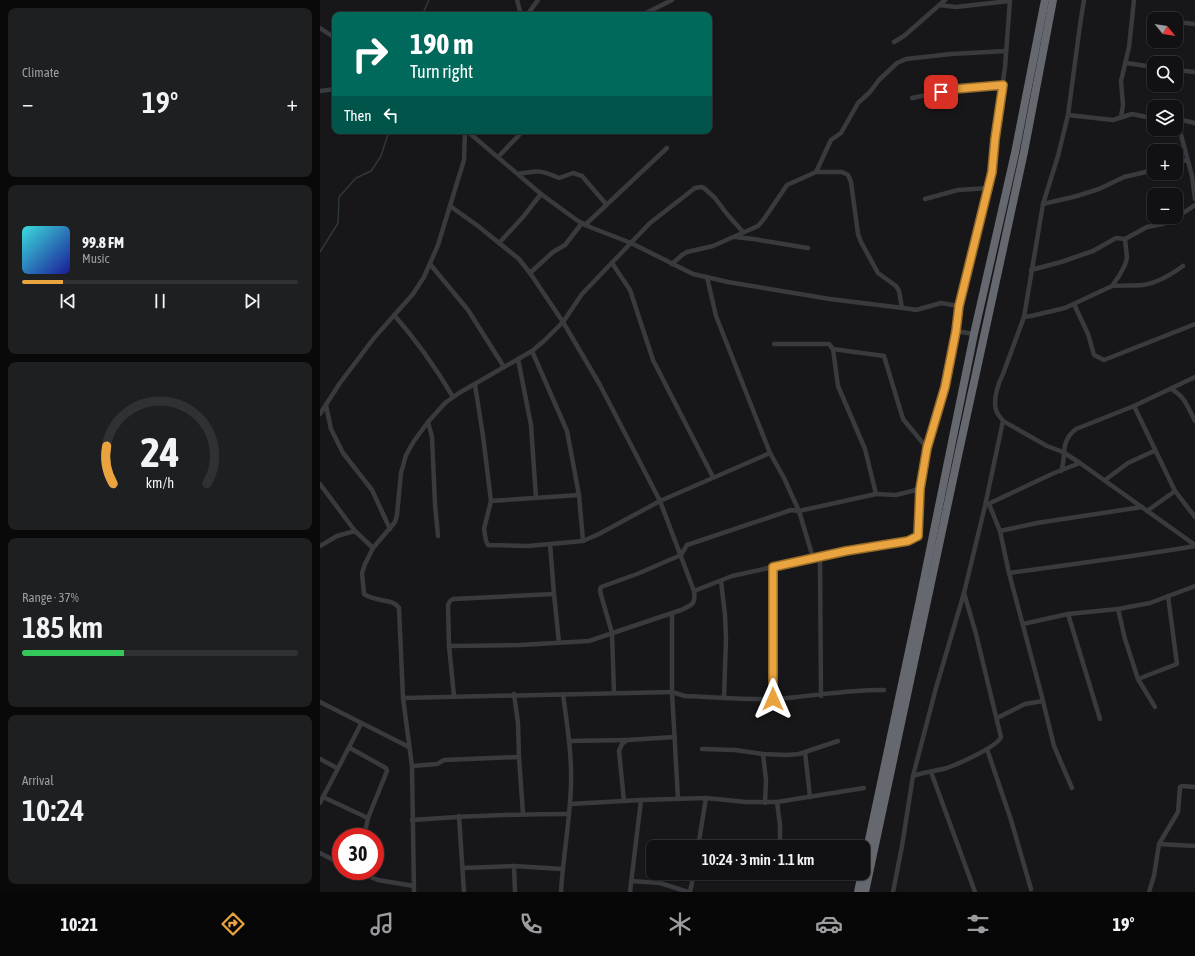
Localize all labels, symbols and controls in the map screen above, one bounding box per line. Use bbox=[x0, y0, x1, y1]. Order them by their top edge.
north arrow bbox=[1147, 12, 1183, 48]
map controls bbox=[1147, 12, 1183, 224]
icon: right bbox=[344, 28, 396, 80]
text: 190 m bbox=[410, 28, 473, 60]
button: search bbox=[1147, 56, 1183, 92]
text: Turn right bbox=[410, 61, 473, 82]
text: Climate bbox=[22, 65, 59, 80]
pin bbox=[924, 75, 958, 109]
icon: arrive bbox=[930, 81, 952, 103]
text: 19° bbox=[142, 85, 178, 119]
text: − bbox=[22, 90, 33, 116]
text: + bbox=[287, 90, 298, 116]
button: layers bbox=[1147, 100, 1183, 136]
icon: left bbox=[380, 104, 402, 126]
text: Then bbox=[344, 107, 372, 124]
button: + bbox=[1147, 144, 1183, 180]
button: − bbox=[1147, 188, 1183, 224]
text: 99.8 FM bbox=[82, 234, 124, 251]
text: Music bbox=[82, 251, 109, 266]
icon: previous bbox=[57, 290, 79, 312]
icon: pause bbox=[149, 290, 171, 312]
icon: next bbox=[241, 290, 263, 312]
text: 24 bbox=[140, 428, 180, 476]
text: km/h bbox=[146, 475, 174, 491]
text: Range · 37% bbox=[22, 590, 79, 605]
text: 185 km bbox=[22, 610, 103, 644]
position arrow bbox=[752, 678, 794, 720]
text: Arrival bbox=[22, 773, 54, 788]
text: 10:24 bbox=[22, 793, 84, 827]
speed limit sign: 30 bbox=[332, 828, 384, 880]
text: 10:24 · 3 min · 1.1 km bbox=[702, 851, 814, 868]
icon: directions bbox=[219, 910, 247, 938]
icon: music bbox=[368, 910, 396, 938]
icon: phone bbox=[517, 910, 545, 938]
icon: climate bbox=[666, 910, 694, 938]
icon: car bbox=[815, 910, 843, 938]
icon: filters bbox=[964, 910, 992, 938]
text: 10:21 bbox=[60, 914, 98, 935]
text: 19° bbox=[1113, 914, 1134, 935]

